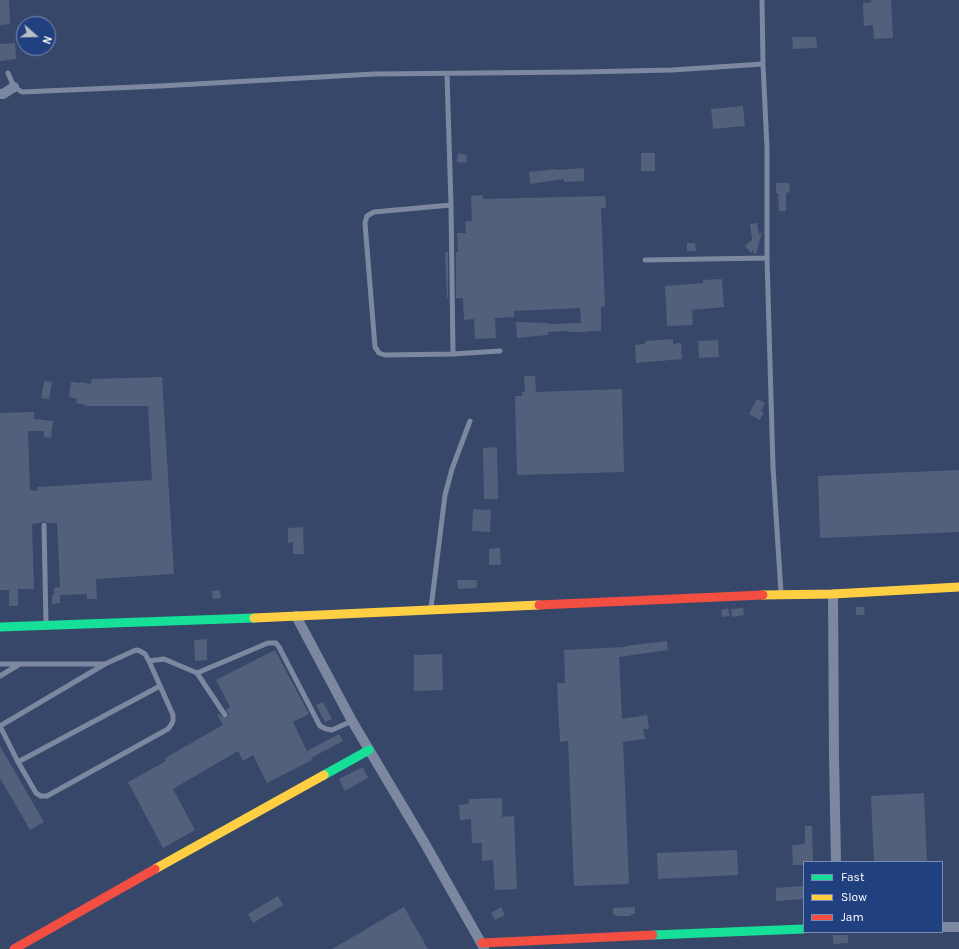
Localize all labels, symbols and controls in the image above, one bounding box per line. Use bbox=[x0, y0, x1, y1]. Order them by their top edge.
north arrow bbox=[16, 16, 56, 56]
text: N bbox=[39, 34, 54, 46]
legend bbox=[803, 861, 943, 933]
text: Fast bbox=[841, 870, 864, 884]
text: Slow bbox=[841, 890, 867, 904]
text: Jam bbox=[841, 910, 864, 924]

